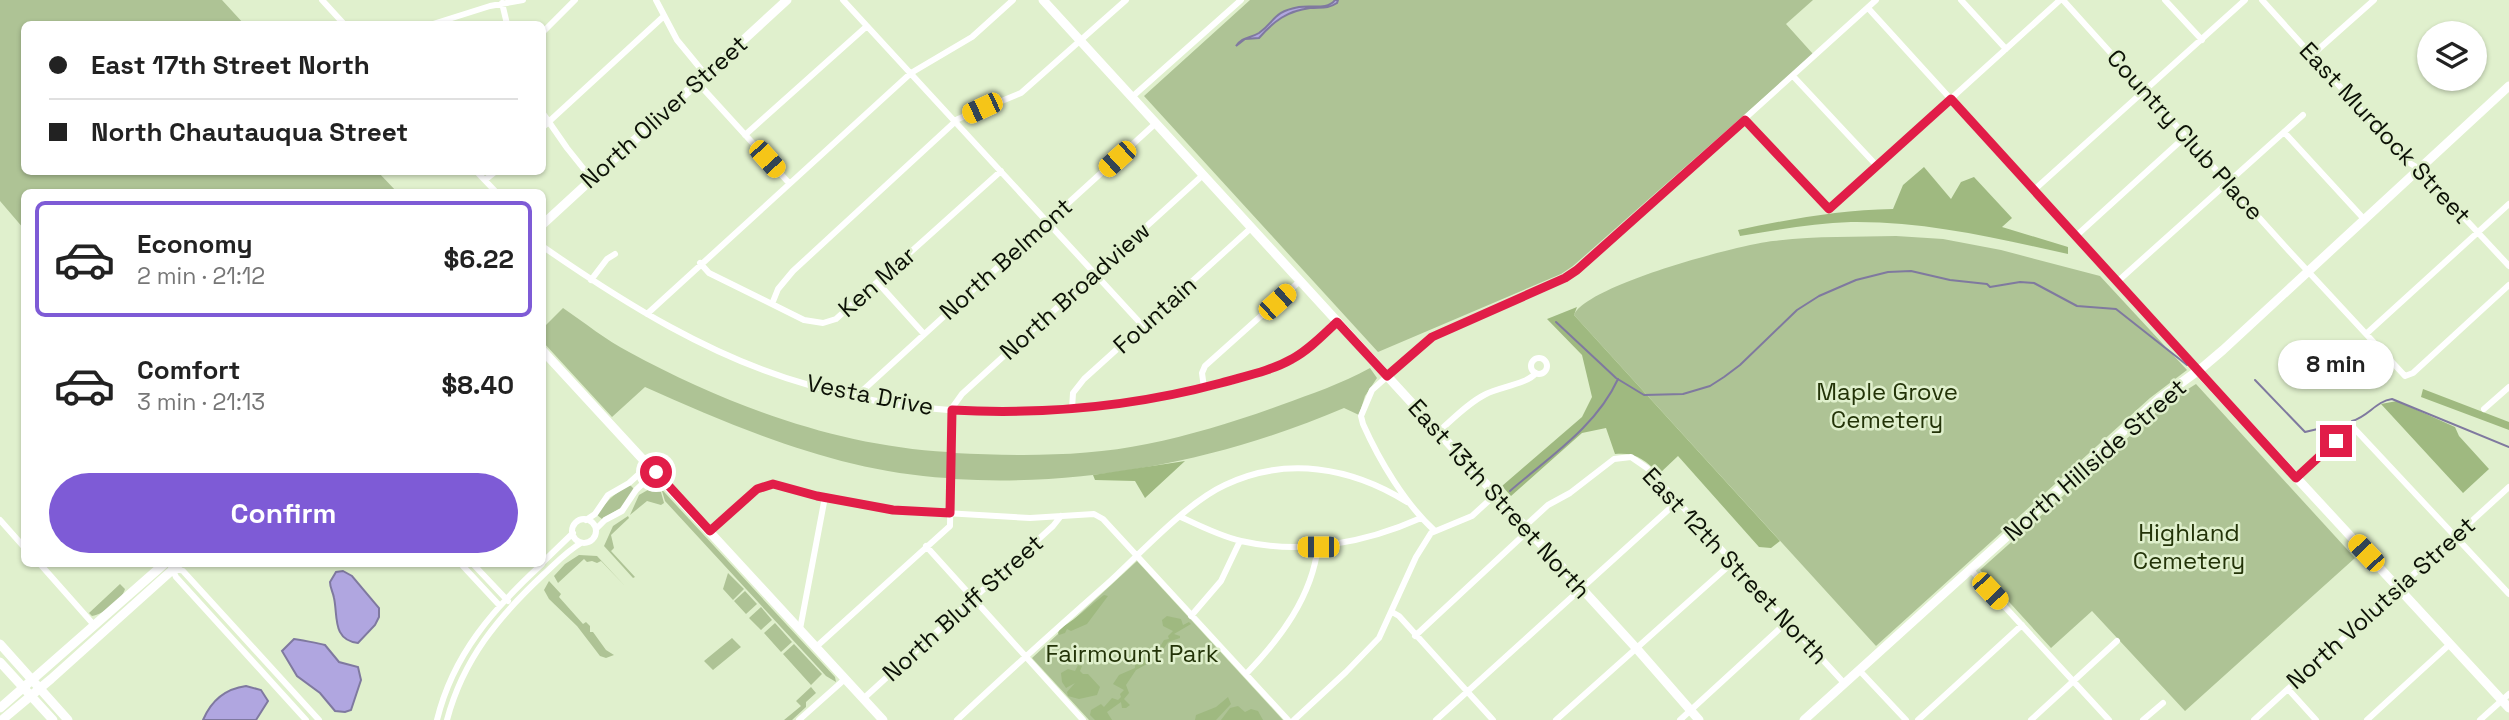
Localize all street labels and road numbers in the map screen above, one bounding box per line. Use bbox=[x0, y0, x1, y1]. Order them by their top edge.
street label: North Oliver Street bbox=[573, 28, 754, 195]
street label: East Murdock Street bbox=[2293, 35, 2478, 230]
street label: Country Club Place bbox=[2100, 42, 2271, 227]
street label: North Belmont bbox=[933, 191, 1079, 327]
street label: North Broadview bbox=[993, 215, 1156, 366]
street label: Ken Mar bbox=[831, 239, 922, 324]
street label: Fountain bbox=[1106, 269, 1203, 360]
street label: Vesta Drive bbox=[804, 367, 936, 422]
street label: North Hillside Street bbox=[1997, 372, 2193, 548]
street label: East 13th Street North bbox=[1401, 392, 1597, 605]
street label: East 12th Street North bbox=[1636, 461, 1835, 671]
street label: North Volutsia Street bbox=[2280, 510, 2482, 696]
street label: North Bluff Street bbox=[876, 527, 1050, 688]

